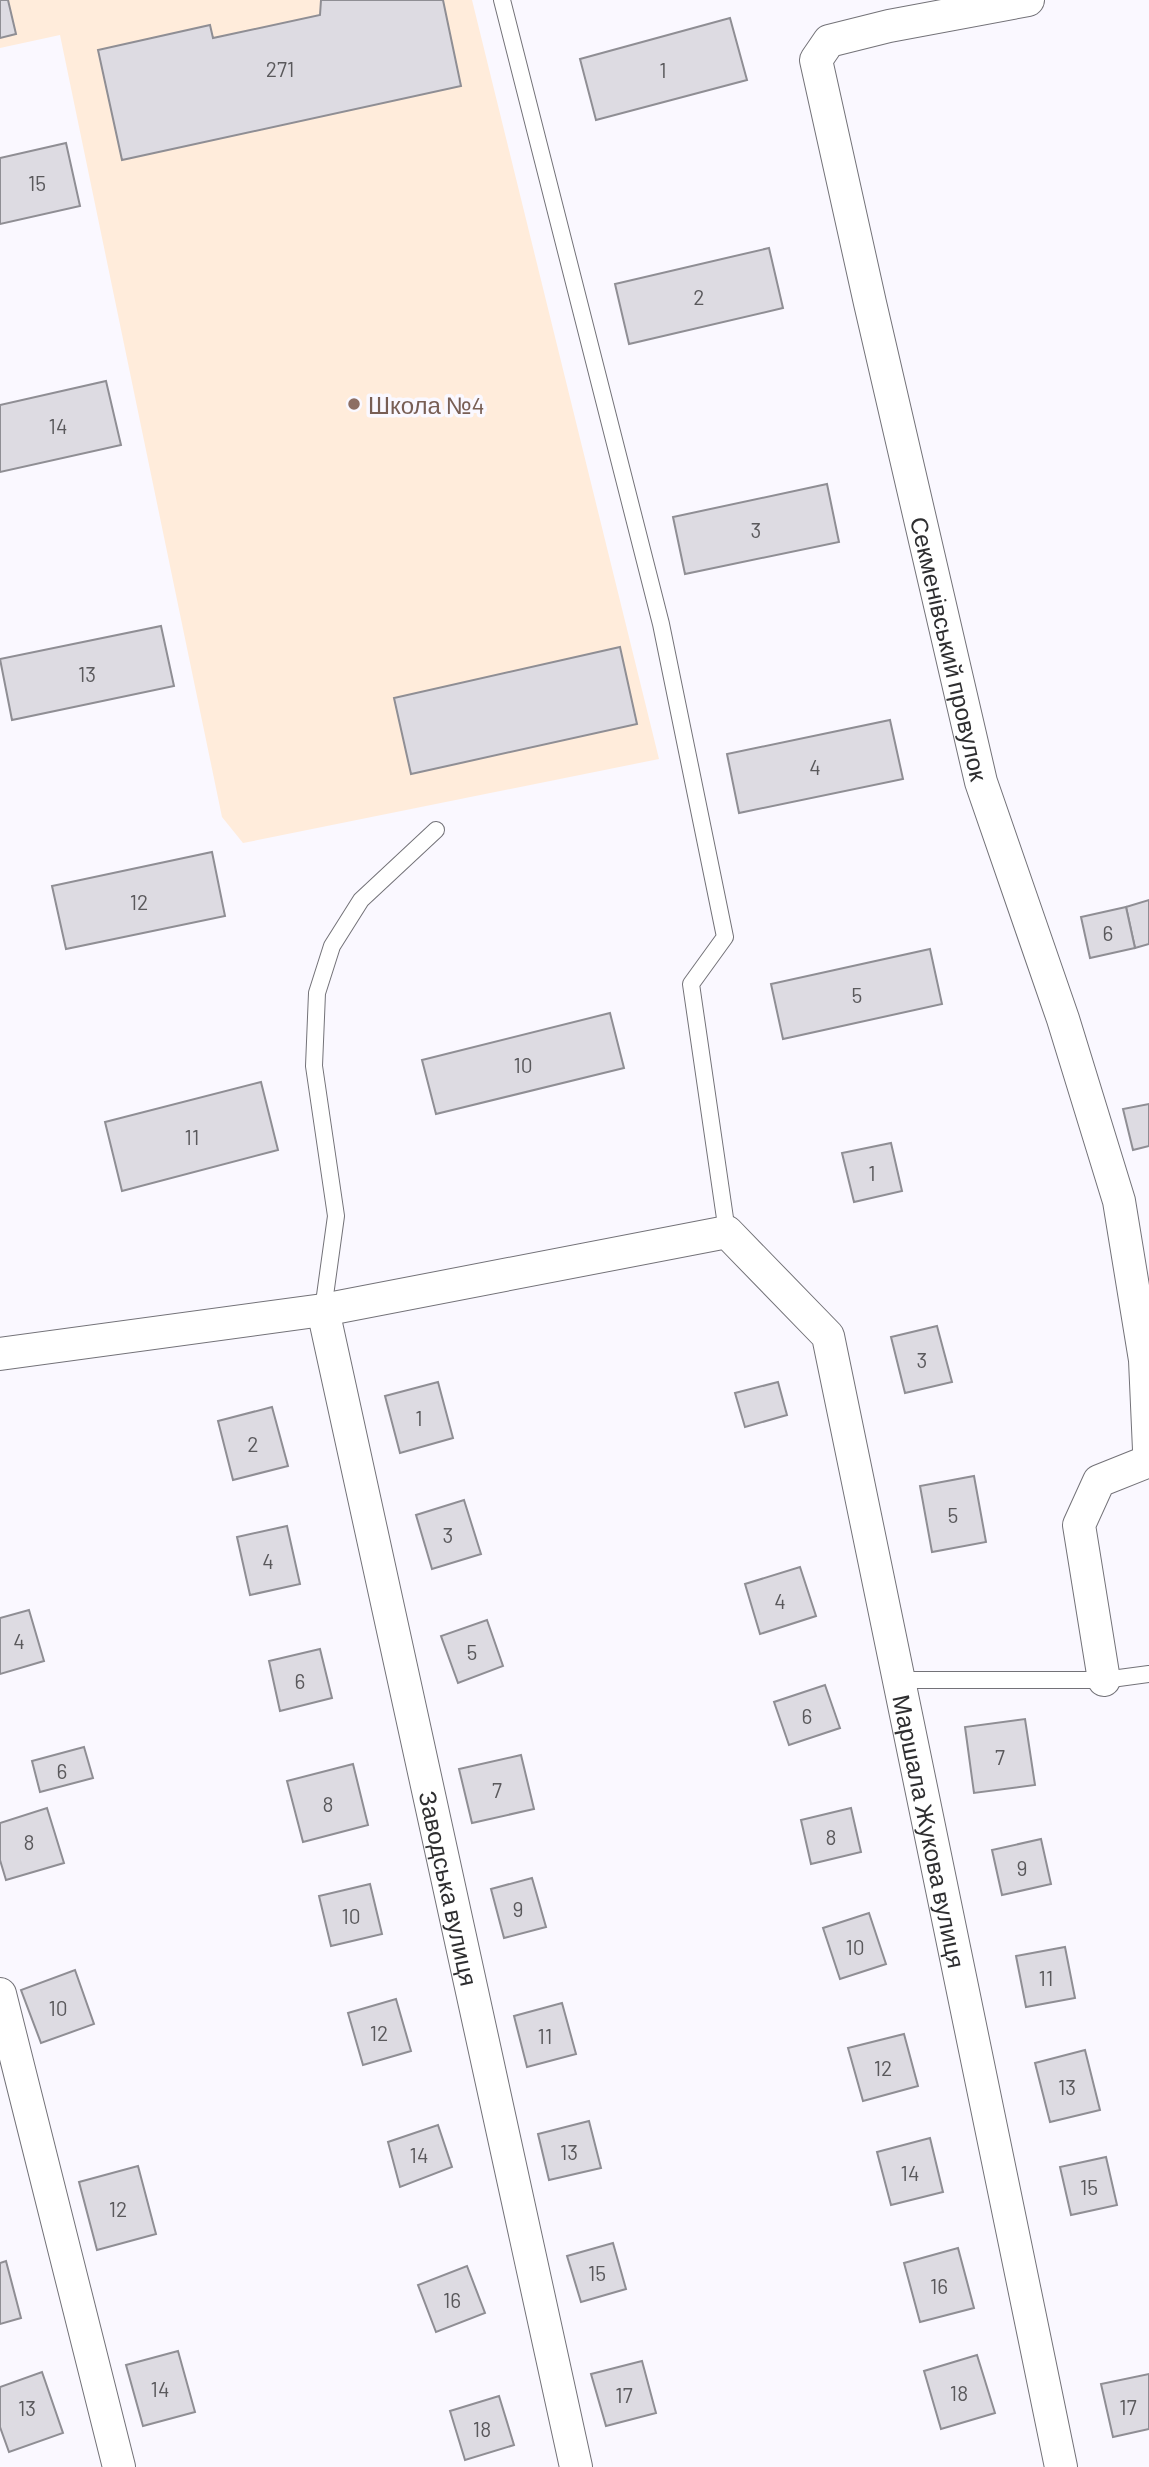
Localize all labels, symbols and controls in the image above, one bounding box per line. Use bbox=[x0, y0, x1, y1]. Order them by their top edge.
house number: 271 bbox=[266, 56, 294, 81]
house number: 1 bbox=[659, 57, 667, 82]
house number: 15 bbox=[28, 170, 46, 195]
house number: 2 bbox=[693, 284, 705, 309]
place label: Школа №4 bbox=[368, 390, 485, 419]
marker: Школа №4 bbox=[346, 396, 362, 412]
house number: 14 bbox=[49, 413, 67, 438]
street label: Секменівський провулок bbox=[905, 514, 995, 784]
house number: 3 bbox=[751, 517, 761, 542]
house number: 13 bbox=[78, 661, 96, 686]
house number: 4 bbox=[809, 754, 821, 779]
house number: 12 bbox=[130, 889, 148, 914]
house number: 6 bbox=[1103, 920, 1113, 945]
house number: 5 bbox=[852, 982, 862, 1007]
house number: 10 bbox=[513, 1052, 533, 1077]
house number: 11 bbox=[185, 1124, 199, 1149]
house number: 1 bbox=[868, 1160, 876, 1185]
house number: 3 bbox=[917, 1347, 927, 1372]
house number: 1 bbox=[415, 1405, 423, 1430]
house number: 2 bbox=[247, 1431, 259, 1456]
house number: 5 bbox=[948, 1502, 958, 1527]
house number: 3 bbox=[443, 1522, 453, 1547]
house number: 4 bbox=[262, 1548, 274, 1573]
house number: 4 bbox=[774, 1588, 786, 1613]
house number: 4 bbox=[13, 1628, 25, 1653]
house number: 5 bbox=[467, 1639, 477, 1664]
house number: 6 bbox=[295, 1668, 305, 1693]
street label: Маршала Жукова вулиця bbox=[888, 1692, 972, 1970]
house number: 6 bbox=[802, 1703, 812, 1728]
house number: 7 bbox=[995, 1744, 1005, 1769]
house number: 6 bbox=[57, 1758, 67, 1783]
house number: 7 bbox=[492, 1777, 502, 1802]
street label: Заводська вулиця bbox=[414, 1788, 485, 1989]
house number: 8 bbox=[323, 1791, 333, 1816]
house number: 8 bbox=[826, 1824, 836, 1849]
house number: 8 bbox=[24, 1829, 34, 1854]
house number: 9 bbox=[1017, 1855, 1027, 1880]
house number: 9 bbox=[513, 1896, 523, 1921]
house number: 10 bbox=[341, 1903, 361, 1928]
house number: 10 bbox=[845, 1934, 865, 1959]
house number: 11 bbox=[1039, 1965, 1053, 1990]
house number: 10 bbox=[48, 1995, 68, 2020]
house number: 12 bbox=[370, 2020, 388, 2045]
house number: 11 bbox=[538, 2023, 552, 2048]
house number: 12 bbox=[874, 2055, 892, 2080]
house number: 13 bbox=[1058, 2074, 1076, 2099]
house number: 13 bbox=[560, 2139, 578, 2164]
house number: 14 bbox=[410, 2142, 428, 2167]
house number: 14 bbox=[901, 2160, 919, 2185]
house number: 15 bbox=[1080, 2174, 1098, 2199]
house number: 12 bbox=[109, 2196, 127, 2221]
house number: 15 bbox=[588, 2260, 606, 2285]
house number: 16 bbox=[930, 2273, 948, 2298]
house number: 16 bbox=[443, 2287, 461, 2312]
house number: 14 bbox=[151, 2376, 169, 2401]
house number: 18 bbox=[950, 2380, 968, 2405]
house number: 17 bbox=[615, 2382, 633, 2407]
house number: 17 bbox=[1119, 2394, 1137, 2419]
house number: 13 bbox=[18, 2395, 36, 2420]
house number: 18 bbox=[473, 2416, 491, 2441]

